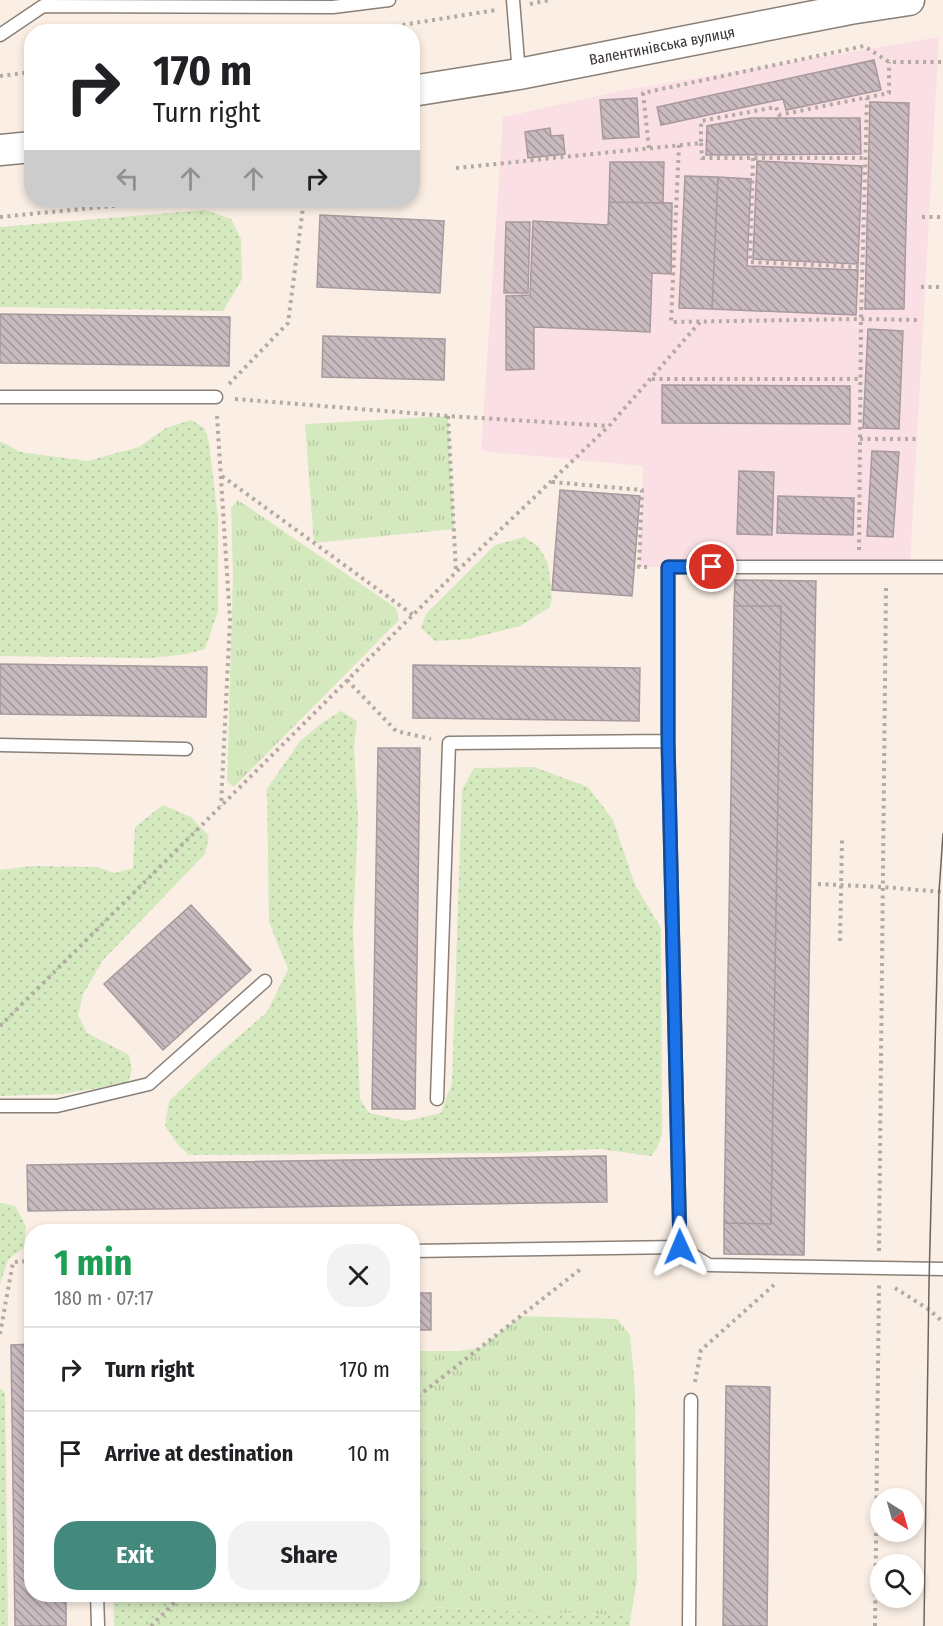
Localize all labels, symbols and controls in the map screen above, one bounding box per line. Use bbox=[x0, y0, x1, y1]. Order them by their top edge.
street label: Валентинівська вулиця bbox=[587, 23, 736, 69]
text: 170 m bbox=[153, 46, 252, 96]
icon: right bbox=[54, 48, 132, 126]
text: Turn right bbox=[153, 97, 261, 129]
icon: left bbox=[111, 162, 144, 195]
icon: ahead bbox=[174, 162, 207, 195]
icon: ahead bbox=[237, 162, 270, 195]
icon: right bbox=[300, 162, 333, 195]
pin bbox=[686, 541, 737, 592]
icon: arrive bbox=[695, 550, 728, 583]
position arrow bbox=[648, 1215, 712, 1279]
text: 1 min bbox=[54, 1241, 132, 1285]
button: close bbox=[327, 1244, 390, 1307]
text: 180 m · 07:17 bbox=[54, 1286, 153, 1310]
icon: right bbox=[54, 1353, 87, 1386]
text: Turn right bbox=[105, 1356, 194, 1383]
text: 170 m bbox=[339, 1356, 390, 1383]
icon: arrive bbox=[54, 1437, 87, 1470]
text: Arrive at destination bbox=[105, 1440, 293, 1467]
text: 10 m bbox=[348, 1440, 390, 1467]
north arrow bbox=[870, 1488, 924, 1542]
map controls bbox=[870, 1488, 924, 1608]
button: Exit bbox=[54, 1521, 216, 1590]
button: Share bbox=[228, 1521, 390, 1590]
button: search bbox=[870, 1554, 924, 1608]

